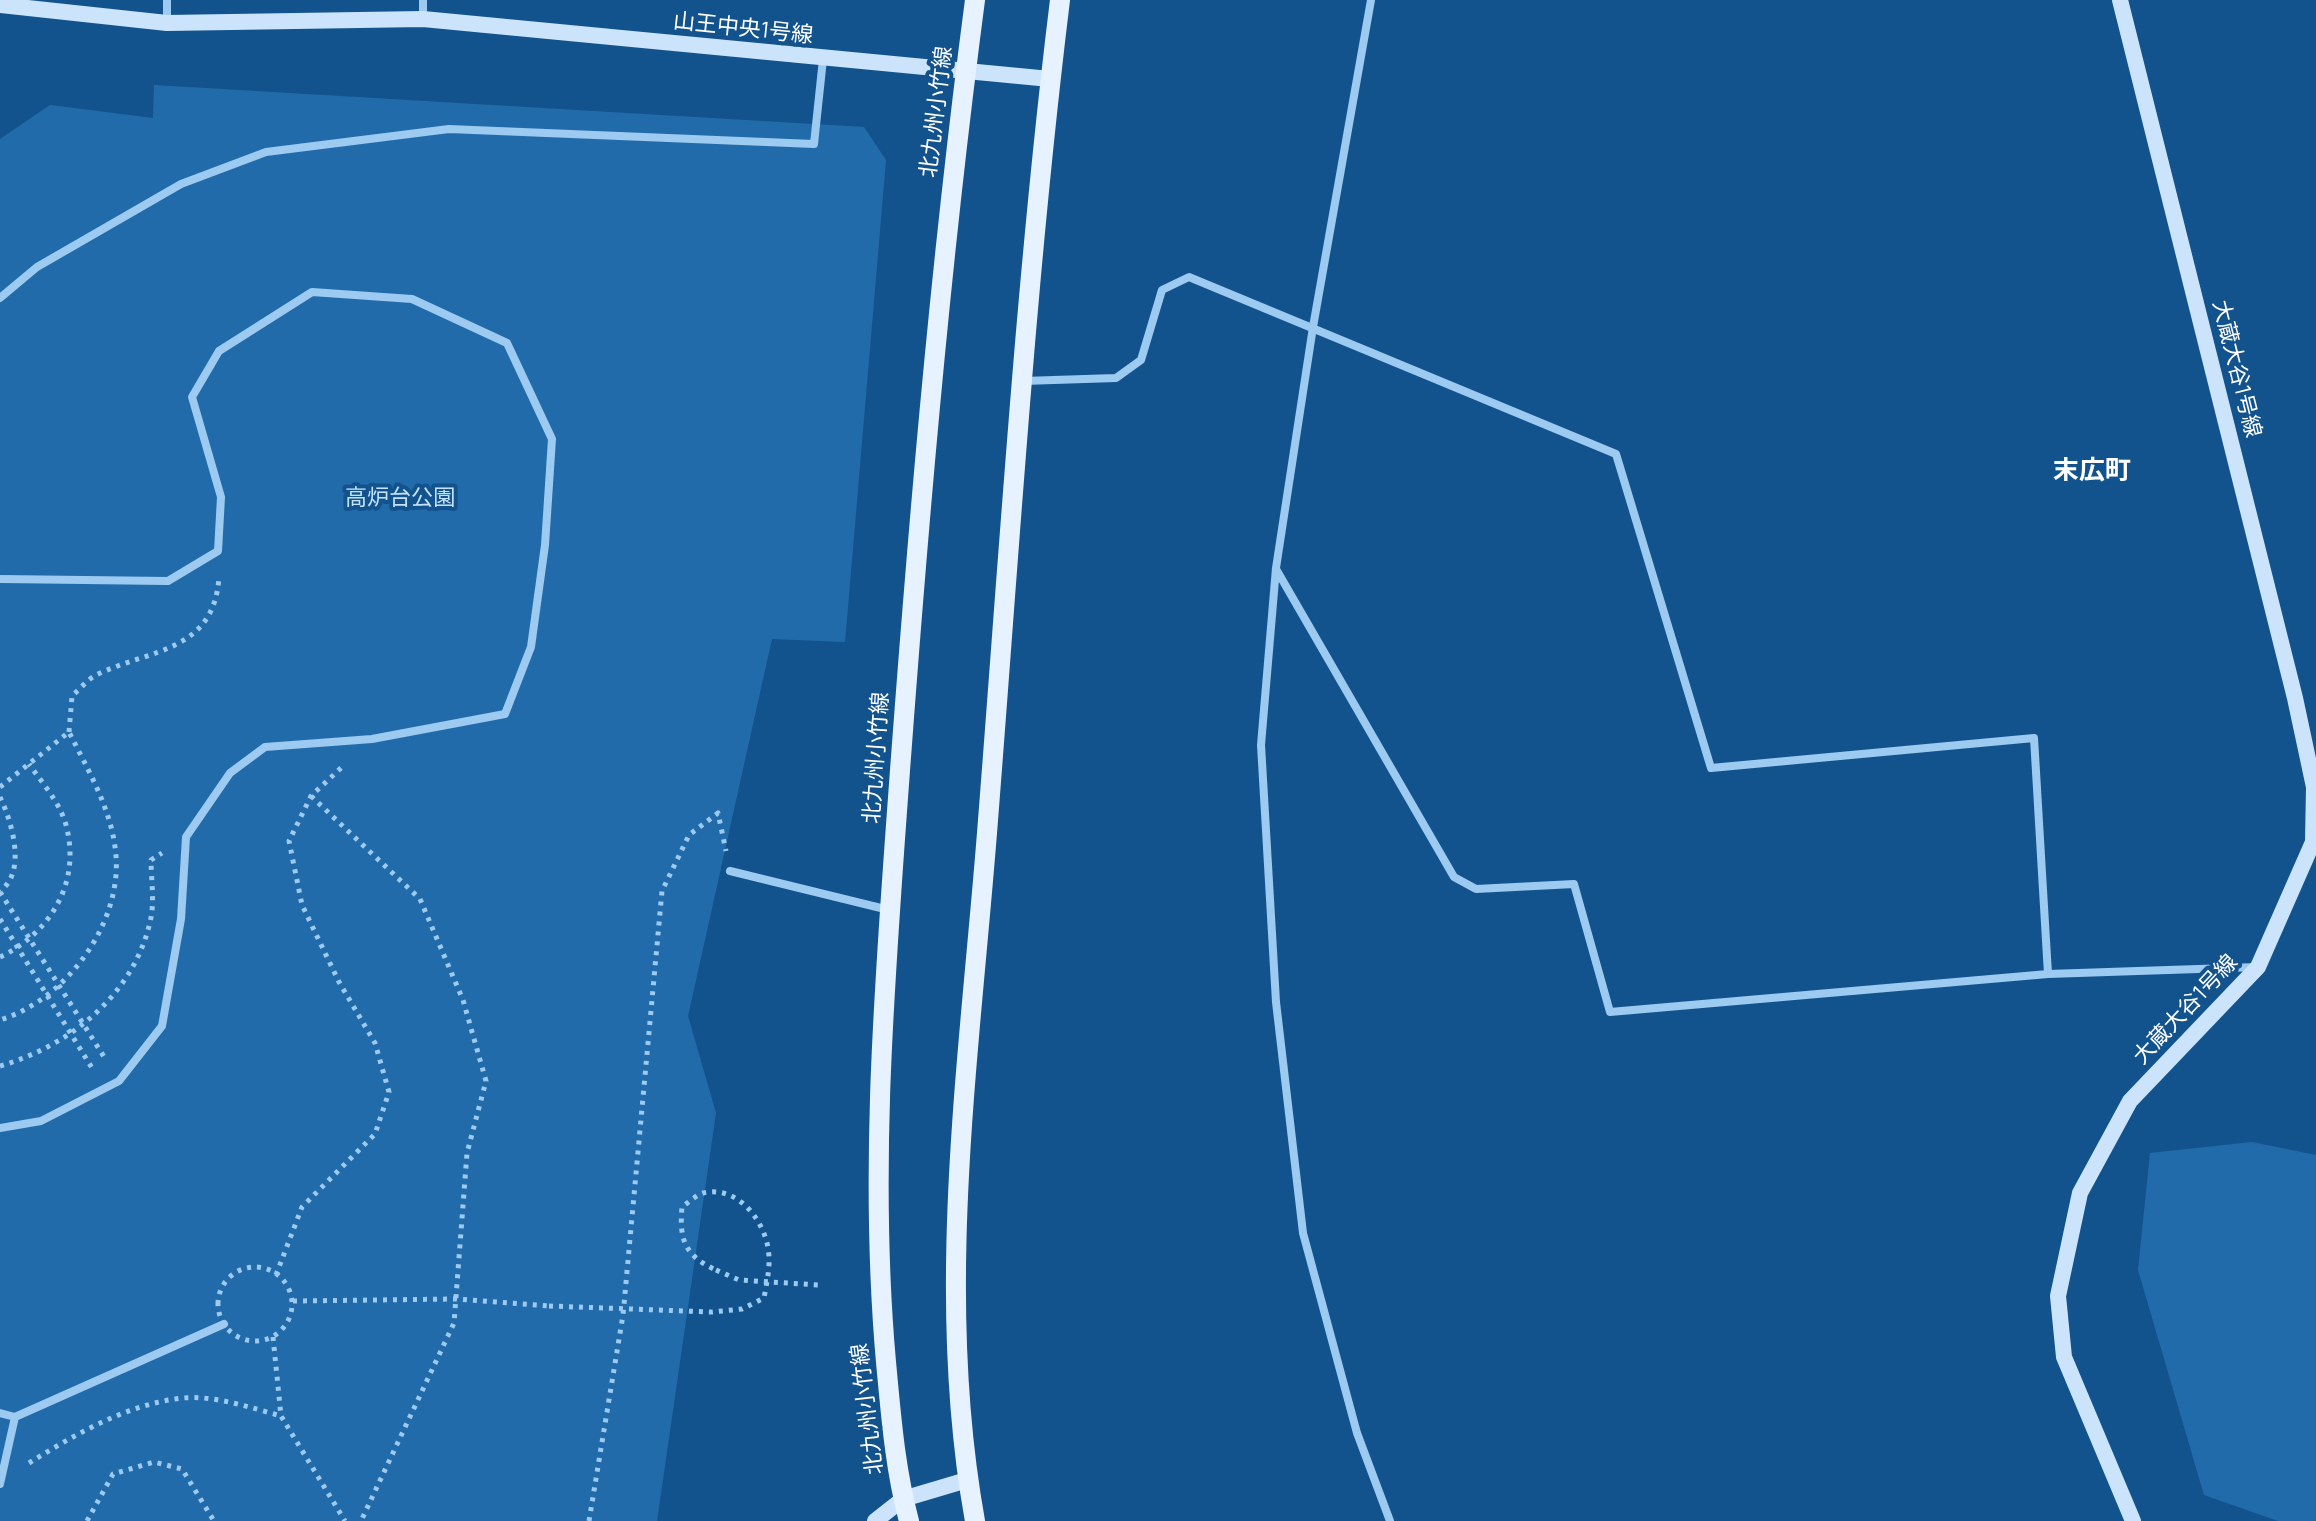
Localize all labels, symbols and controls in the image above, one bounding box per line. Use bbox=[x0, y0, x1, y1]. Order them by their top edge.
street label: 山王中央1号線 bbox=[672, 9, 814, 49]
street label: 北九州小竹線 bbox=[916, 45, 958, 179]
street label: 大蔵大谷1号線 bbox=[2206, 298, 2266, 440]
district label: 末広町 bbox=[2053, 456, 2131, 488]
park label: 高炉台公園 bbox=[345, 486, 455, 512]
street label: 北九州小竹線 bbox=[859, 691, 895, 825]
street label: 大蔵大谷1号線 bbox=[2128, 950, 2244, 1070]
street label: 北九州小竹線 bbox=[847, 1342, 889, 1476]

